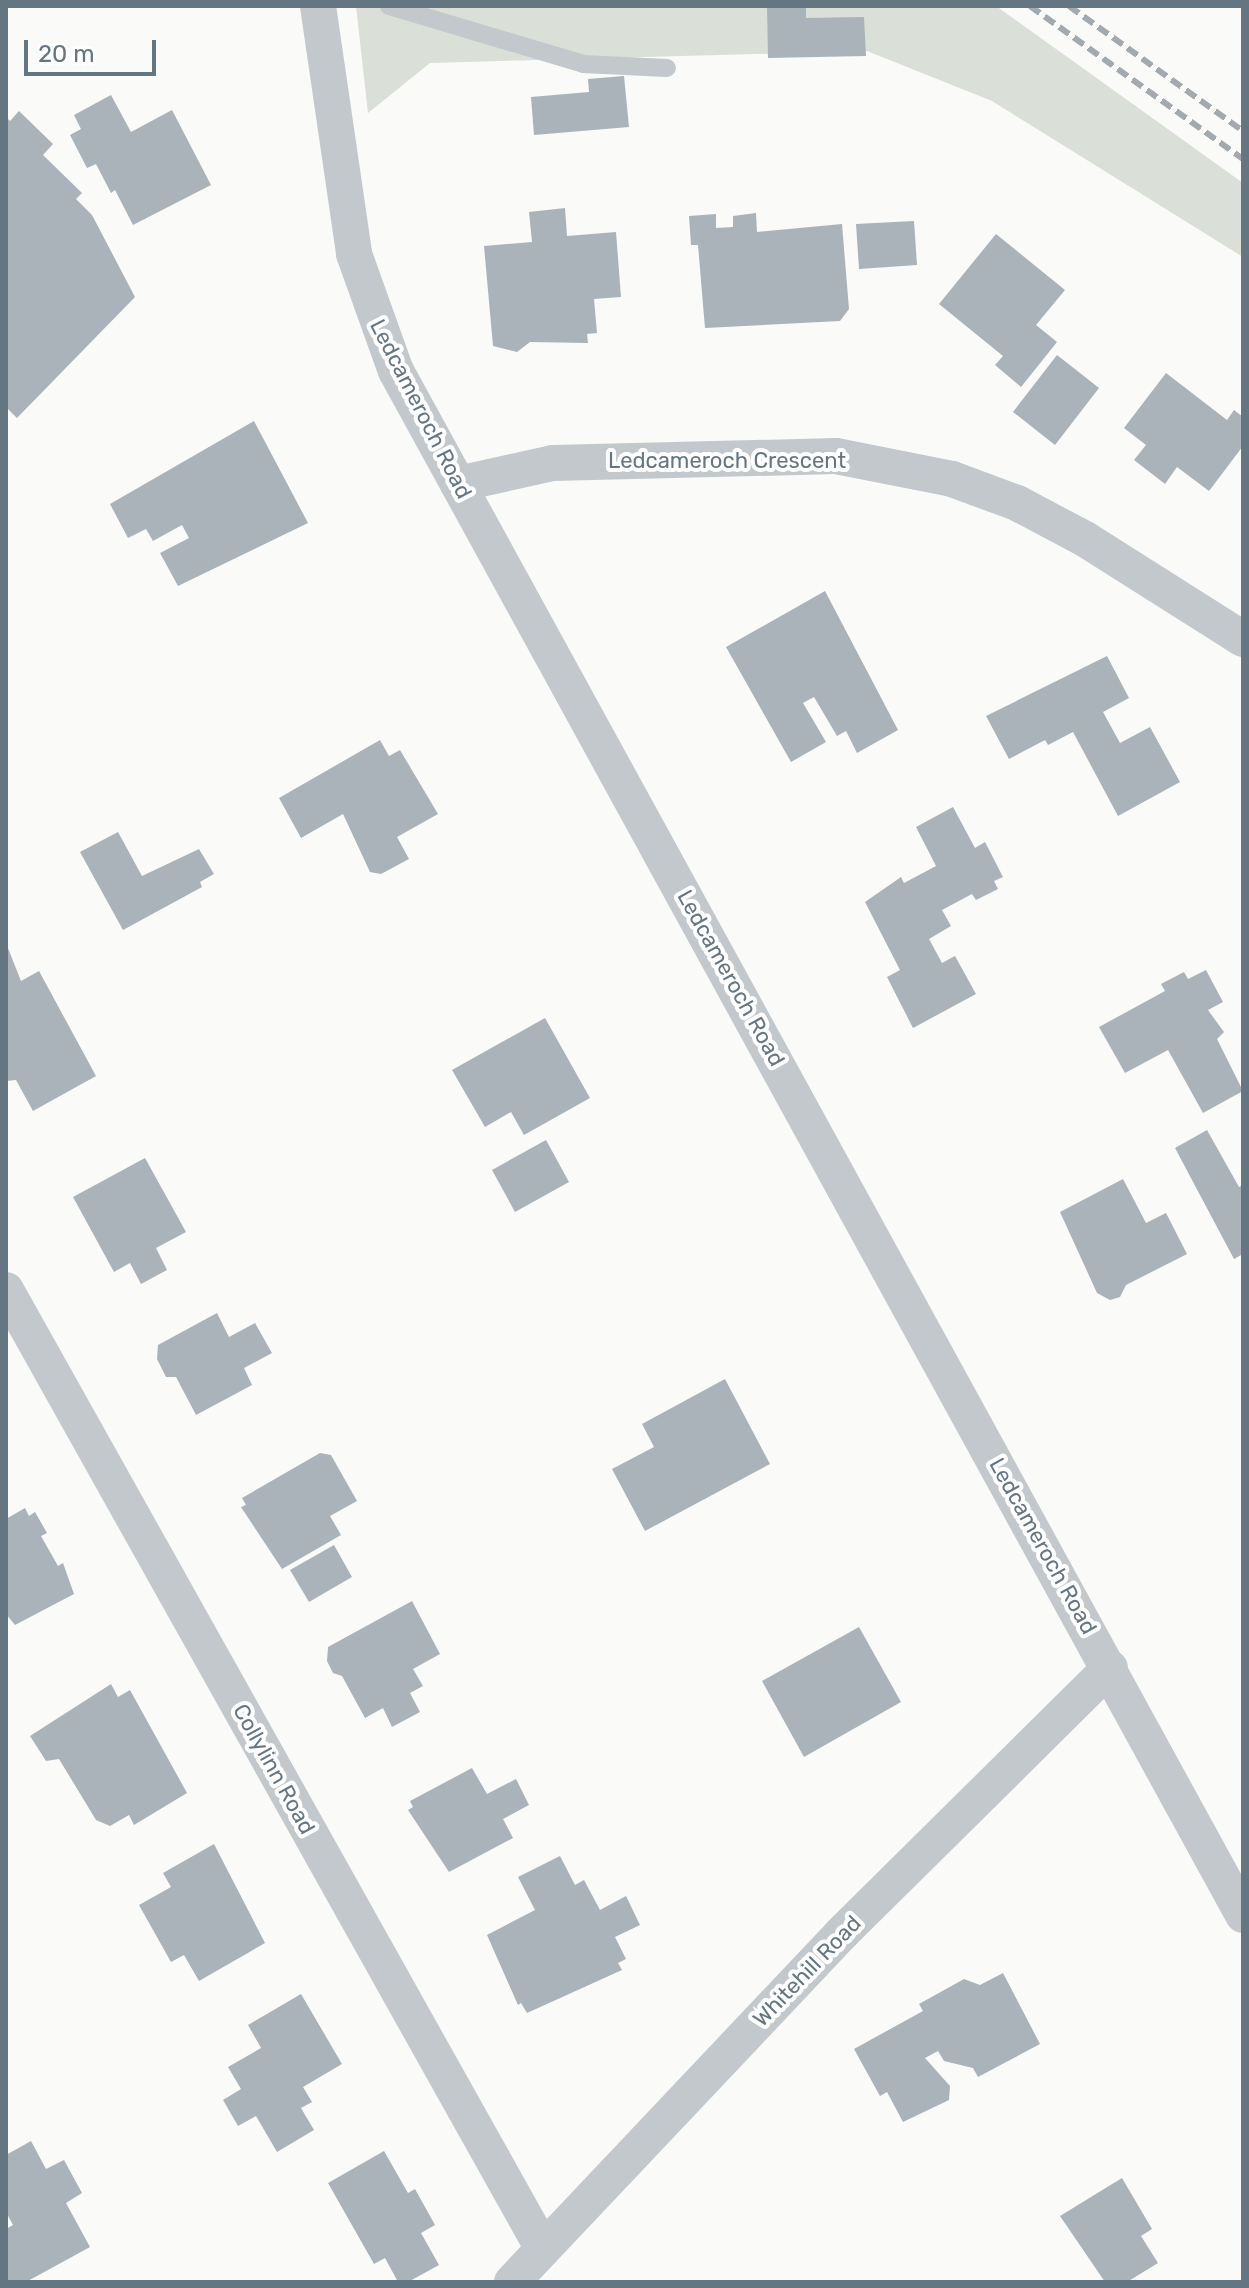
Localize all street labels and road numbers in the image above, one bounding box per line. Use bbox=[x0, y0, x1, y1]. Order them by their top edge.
street label: Ledcameroch Road bbox=[364, 315, 478, 503]
street label: Ledcameroch Crescent bbox=[608, 448, 846, 474]
street label: Ledcameroch Road bbox=[672, 885, 790, 1071]
street label: Ledcameroch Road bbox=[984, 1453, 1102, 1639]
street label: Collylinn Road bbox=[227, 1699, 321, 1839]
street label: Whitehill Road bbox=[747, 1910, 867, 2032]

